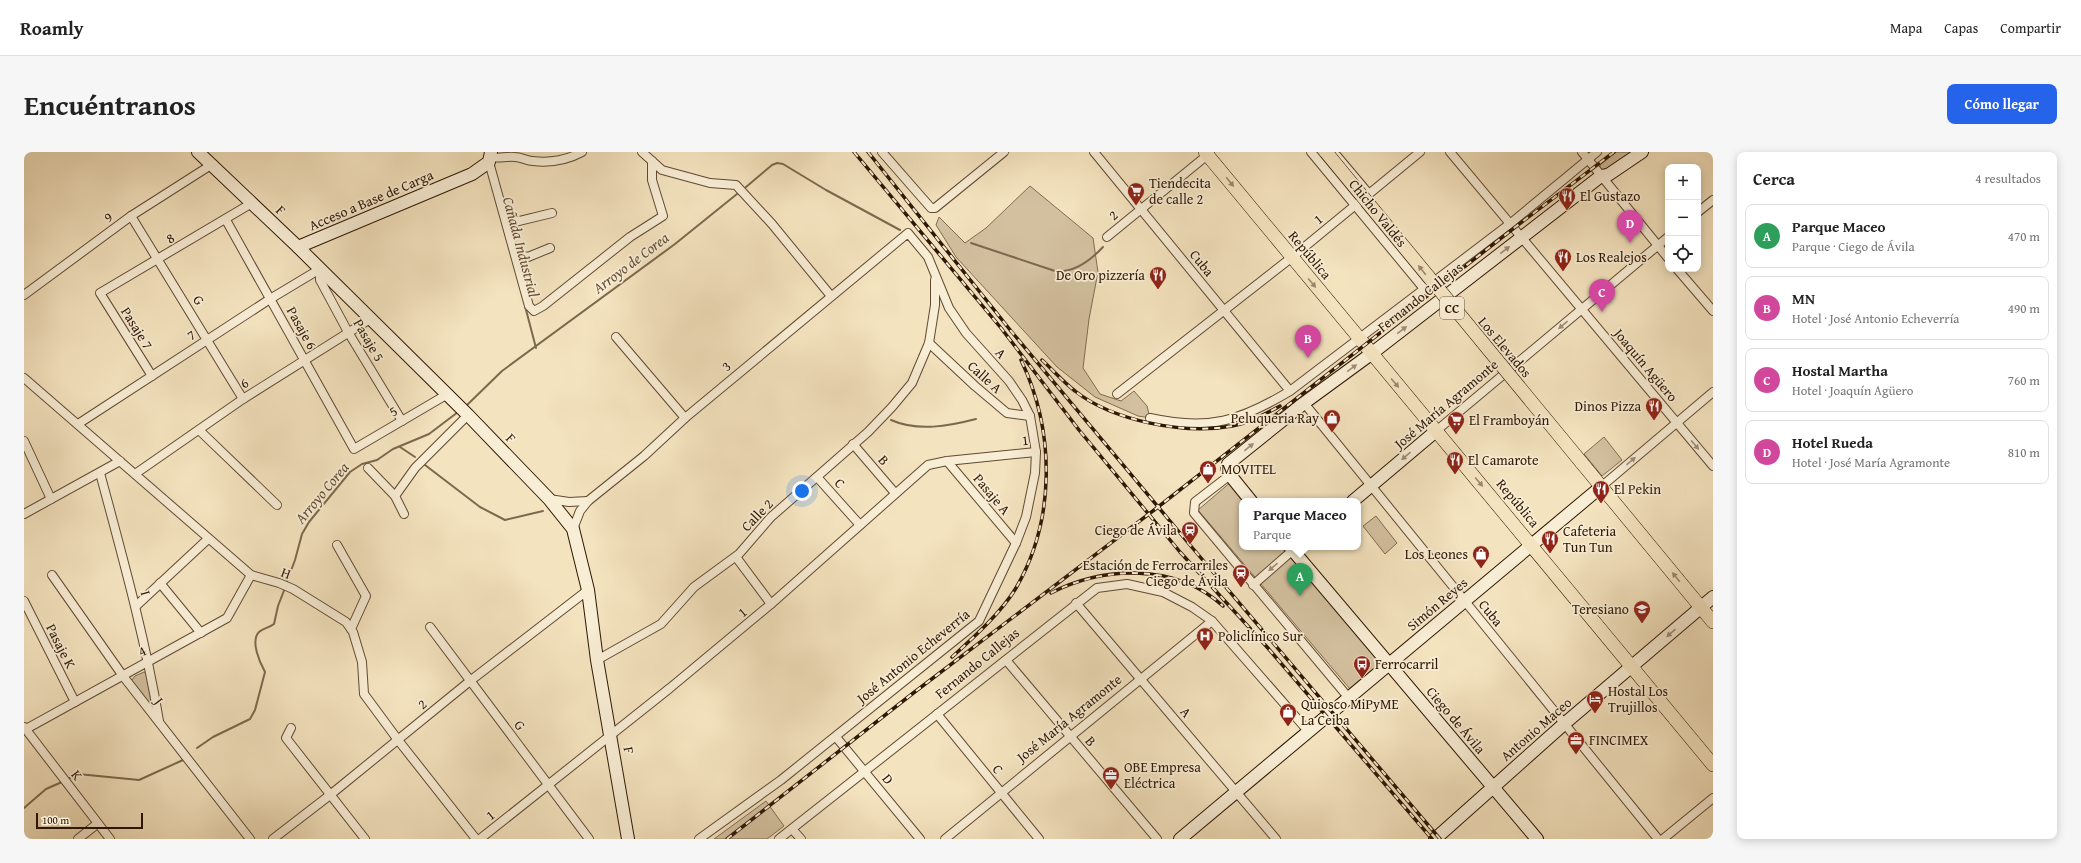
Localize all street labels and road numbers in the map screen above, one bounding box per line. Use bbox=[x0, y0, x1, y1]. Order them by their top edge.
street label: Acceso a Base de Carga bbox=[306, 165, 437, 235]
street label: Chicho Valdés bbox=[1344, 175, 1412, 251]
street label: F bbox=[272, 200, 291, 220]
street label: 2 bbox=[1104, 205, 1122, 225]
street label: 9 bbox=[99, 207, 117, 227]
street label: 1 bbox=[1309, 209, 1327, 229]
street label: República bbox=[1284, 226, 1336, 284]
street label: 8 bbox=[162, 228, 178, 248]
street label: Cuba bbox=[1185, 245, 1219, 281]
street label: Fernando Callejas bbox=[1373, 257, 1467, 337]
street label: G bbox=[188, 291, 210, 309]
road number: CC bbox=[1440, 297, 1464, 319]
street label: Pasaje 7 bbox=[116, 303, 158, 353]
street label: Pasaje 6 bbox=[282, 303, 322, 353]
street label: Los Elevados bbox=[1474, 312, 1536, 382]
street label: Pasaje 5 bbox=[349, 315, 389, 365]
street label: Joaquín Agüero bbox=[1608, 322, 1683, 406]
street label: 7 bbox=[183, 325, 199, 345]
street label: A bbox=[991, 343, 1012, 363]
street label: José María Agramonte bbox=[1388, 354, 1503, 455]
street label: 3 bbox=[717, 356, 735, 376]
street label: Calle A bbox=[963, 356, 1007, 398]
street label: 6 bbox=[236, 373, 252, 393]
street label: 5 bbox=[385, 401, 401, 421]
street label: F bbox=[501, 429, 521, 448]
street label: 1 bbox=[1021, 430, 1029, 450]
street label: B bbox=[874, 450, 894, 470]
street label: Pasaje A bbox=[969, 469, 1015, 519]
street label: C bbox=[830, 473, 850, 493]
street label: República bbox=[1492, 474, 1544, 532]
street label: Calle 2 bbox=[736, 494, 778, 536]
street label: H bbox=[278, 562, 294, 584]
street label: Simón Reyes bbox=[1402, 573, 1472, 635]
street label: I bbox=[136, 588, 156, 598]
street label: Cuba bbox=[1474, 595, 1508, 631]
street label: 1 bbox=[733, 602, 751, 622]
street label: José Antonio Echeverría bbox=[851, 604, 974, 709]
street label: Pasaje K bbox=[41, 620, 81, 673]
street label: Fernando Callejas bbox=[931, 623, 1023, 703]
street label: 4 bbox=[134, 640, 150, 661]
street label: José María Agramonte bbox=[1011, 669, 1126, 768]
street label: Ciego de Ávila bbox=[1422, 682, 1490, 758]
street label: J bbox=[149, 692, 168, 709]
street label: Antonio Maceo bbox=[1496, 692, 1576, 766]
street label: 2 bbox=[413, 694, 431, 714]
street label: A bbox=[1176, 702, 1197, 722]
street label: G bbox=[510, 716, 530, 734]
street label: B bbox=[1081, 732, 1101, 751]
street label: F bbox=[619, 745, 639, 755]
street label: C bbox=[988, 760, 1008, 779]
street label: K bbox=[67, 766, 88, 785]
street label: D bbox=[878, 769, 898, 789]
street label: 1 bbox=[481, 805, 499, 825]

